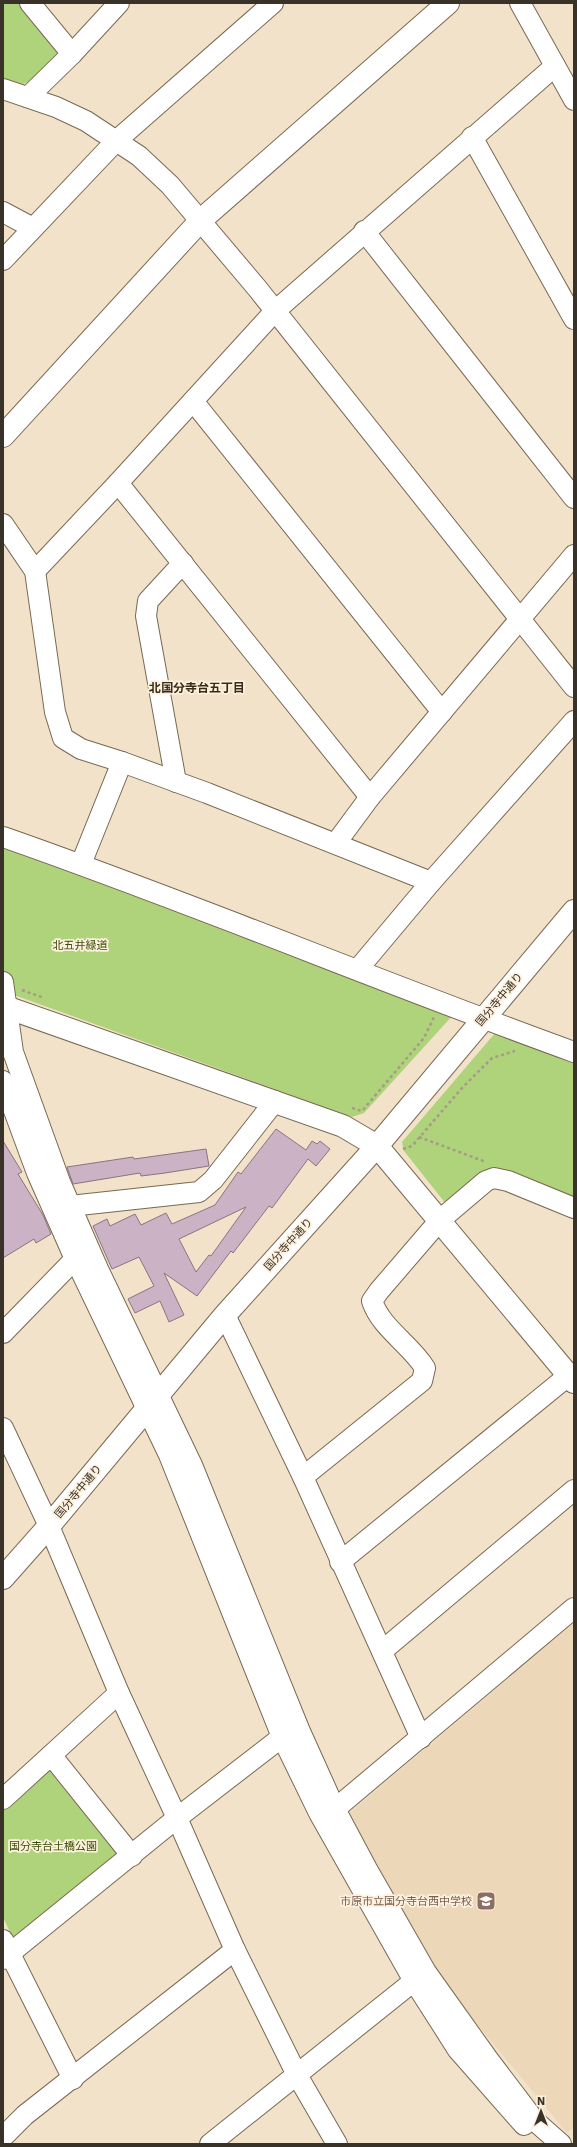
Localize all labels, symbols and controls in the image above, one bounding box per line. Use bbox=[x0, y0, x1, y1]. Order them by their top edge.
district label: 北国分寺台五丁目 bbox=[149, 681, 245, 695]
park label: 北五井緑道 bbox=[53, 939, 108, 952]
street label: 国分寺中通り bbox=[473, 970, 526, 1029]
street label: 国分寺中通り bbox=[261, 1215, 315, 1273]
street label: 国分寺中通り bbox=[52, 1462, 105, 1521]
park label: 国分寺台土橋公園 bbox=[9, 1840, 97, 1853]
school or university icon: 市原市立国分寺台西中学校 bbox=[475, 1890, 497, 1912]
place label: 市原市立国分寺台西中学校 bbox=[340, 1895, 472, 1908]
north arrow bbox=[521, 2091, 561, 2131]
text: N bbox=[537, 2095, 545, 2108]

